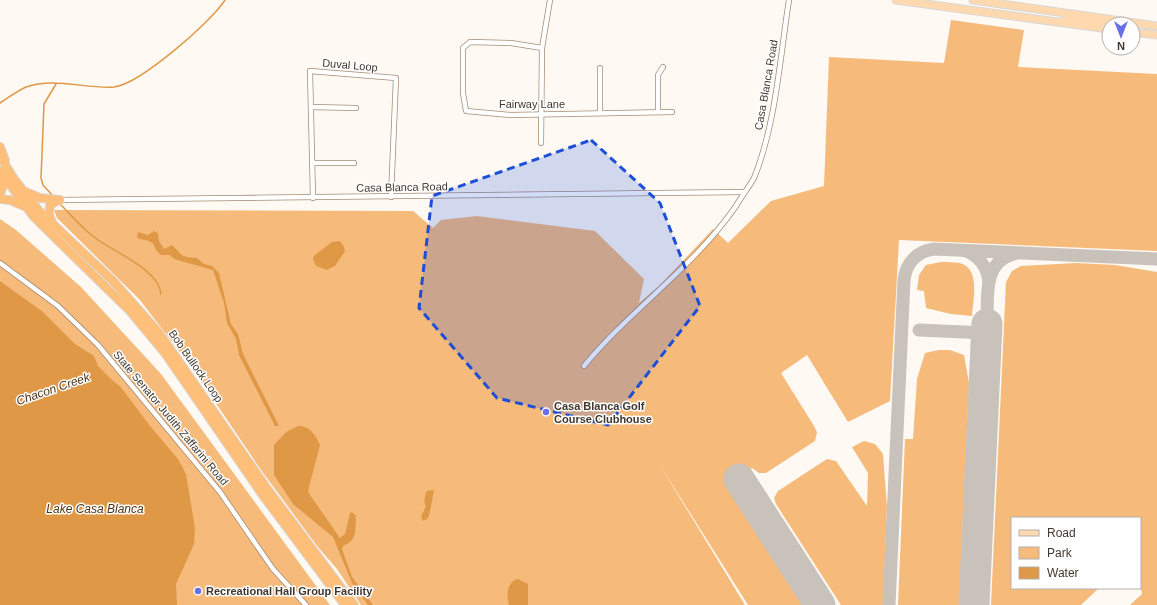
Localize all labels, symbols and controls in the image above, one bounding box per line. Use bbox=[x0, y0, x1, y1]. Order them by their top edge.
north arrow bbox=[1101, 16, 1141, 56]
street label: Casa Blanca Road bbox=[752, 39, 780, 131]
text: N bbox=[1117, 40, 1125, 52]
street label: Duval Loop bbox=[322, 57, 378, 73]
street label: Fairway Lane bbox=[499, 98, 565, 110]
street label: Casa Blanca Road bbox=[356, 180, 448, 194]
street label: Bob Bullock Loop bbox=[167, 327, 225, 405]
street label: State Senator Judith Zaffarini Road bbox=[111, 348, 231, 488]
water label: Chacon Creek bbox=[14, 370, 92, 408]
place label: Casa Blanca Golf Course Clubhouse bbox=[554, 400, 652, 425]
marker: Casa Blanca Golf Course Clubhouse bbox=[541, 407, 551, 417]
water label: Lake Casa Blanca bbox=[46, 502, 144, 516]
legend bbox=[1011, 517, 1141, 589]
text: Road bbox=[1047, 526, 1076, 540]
text: Park bbox=[1047, 546, 1073, 560]
text: Water bbox=[1047, 566, 1079, 580]
place label: Recreational Hall Group Facility bbox=[206, 585, 373, 597]
marker: Recreational Hall Group Facility bbox=[193, 586, 203, 596]

